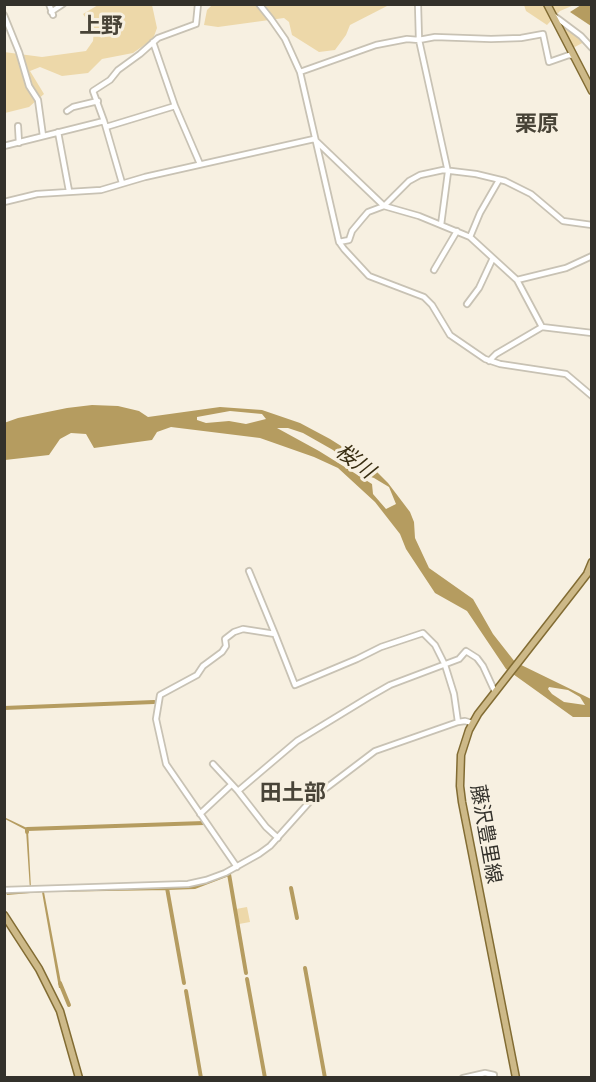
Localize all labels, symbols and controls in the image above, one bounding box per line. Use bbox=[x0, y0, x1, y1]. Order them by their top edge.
district label: 上野 bbox=[79, 13, 123, 39]
district label: 栗原 bbox=[515, 111, 559, 137]
water label: 桜川 bbox=[331, 438, 379, 484]
district label: 田土部 bbox=[260, 780, 326, 806]
street label: 藤沢豊里線 bbox=[465, 783, 507, 885]

